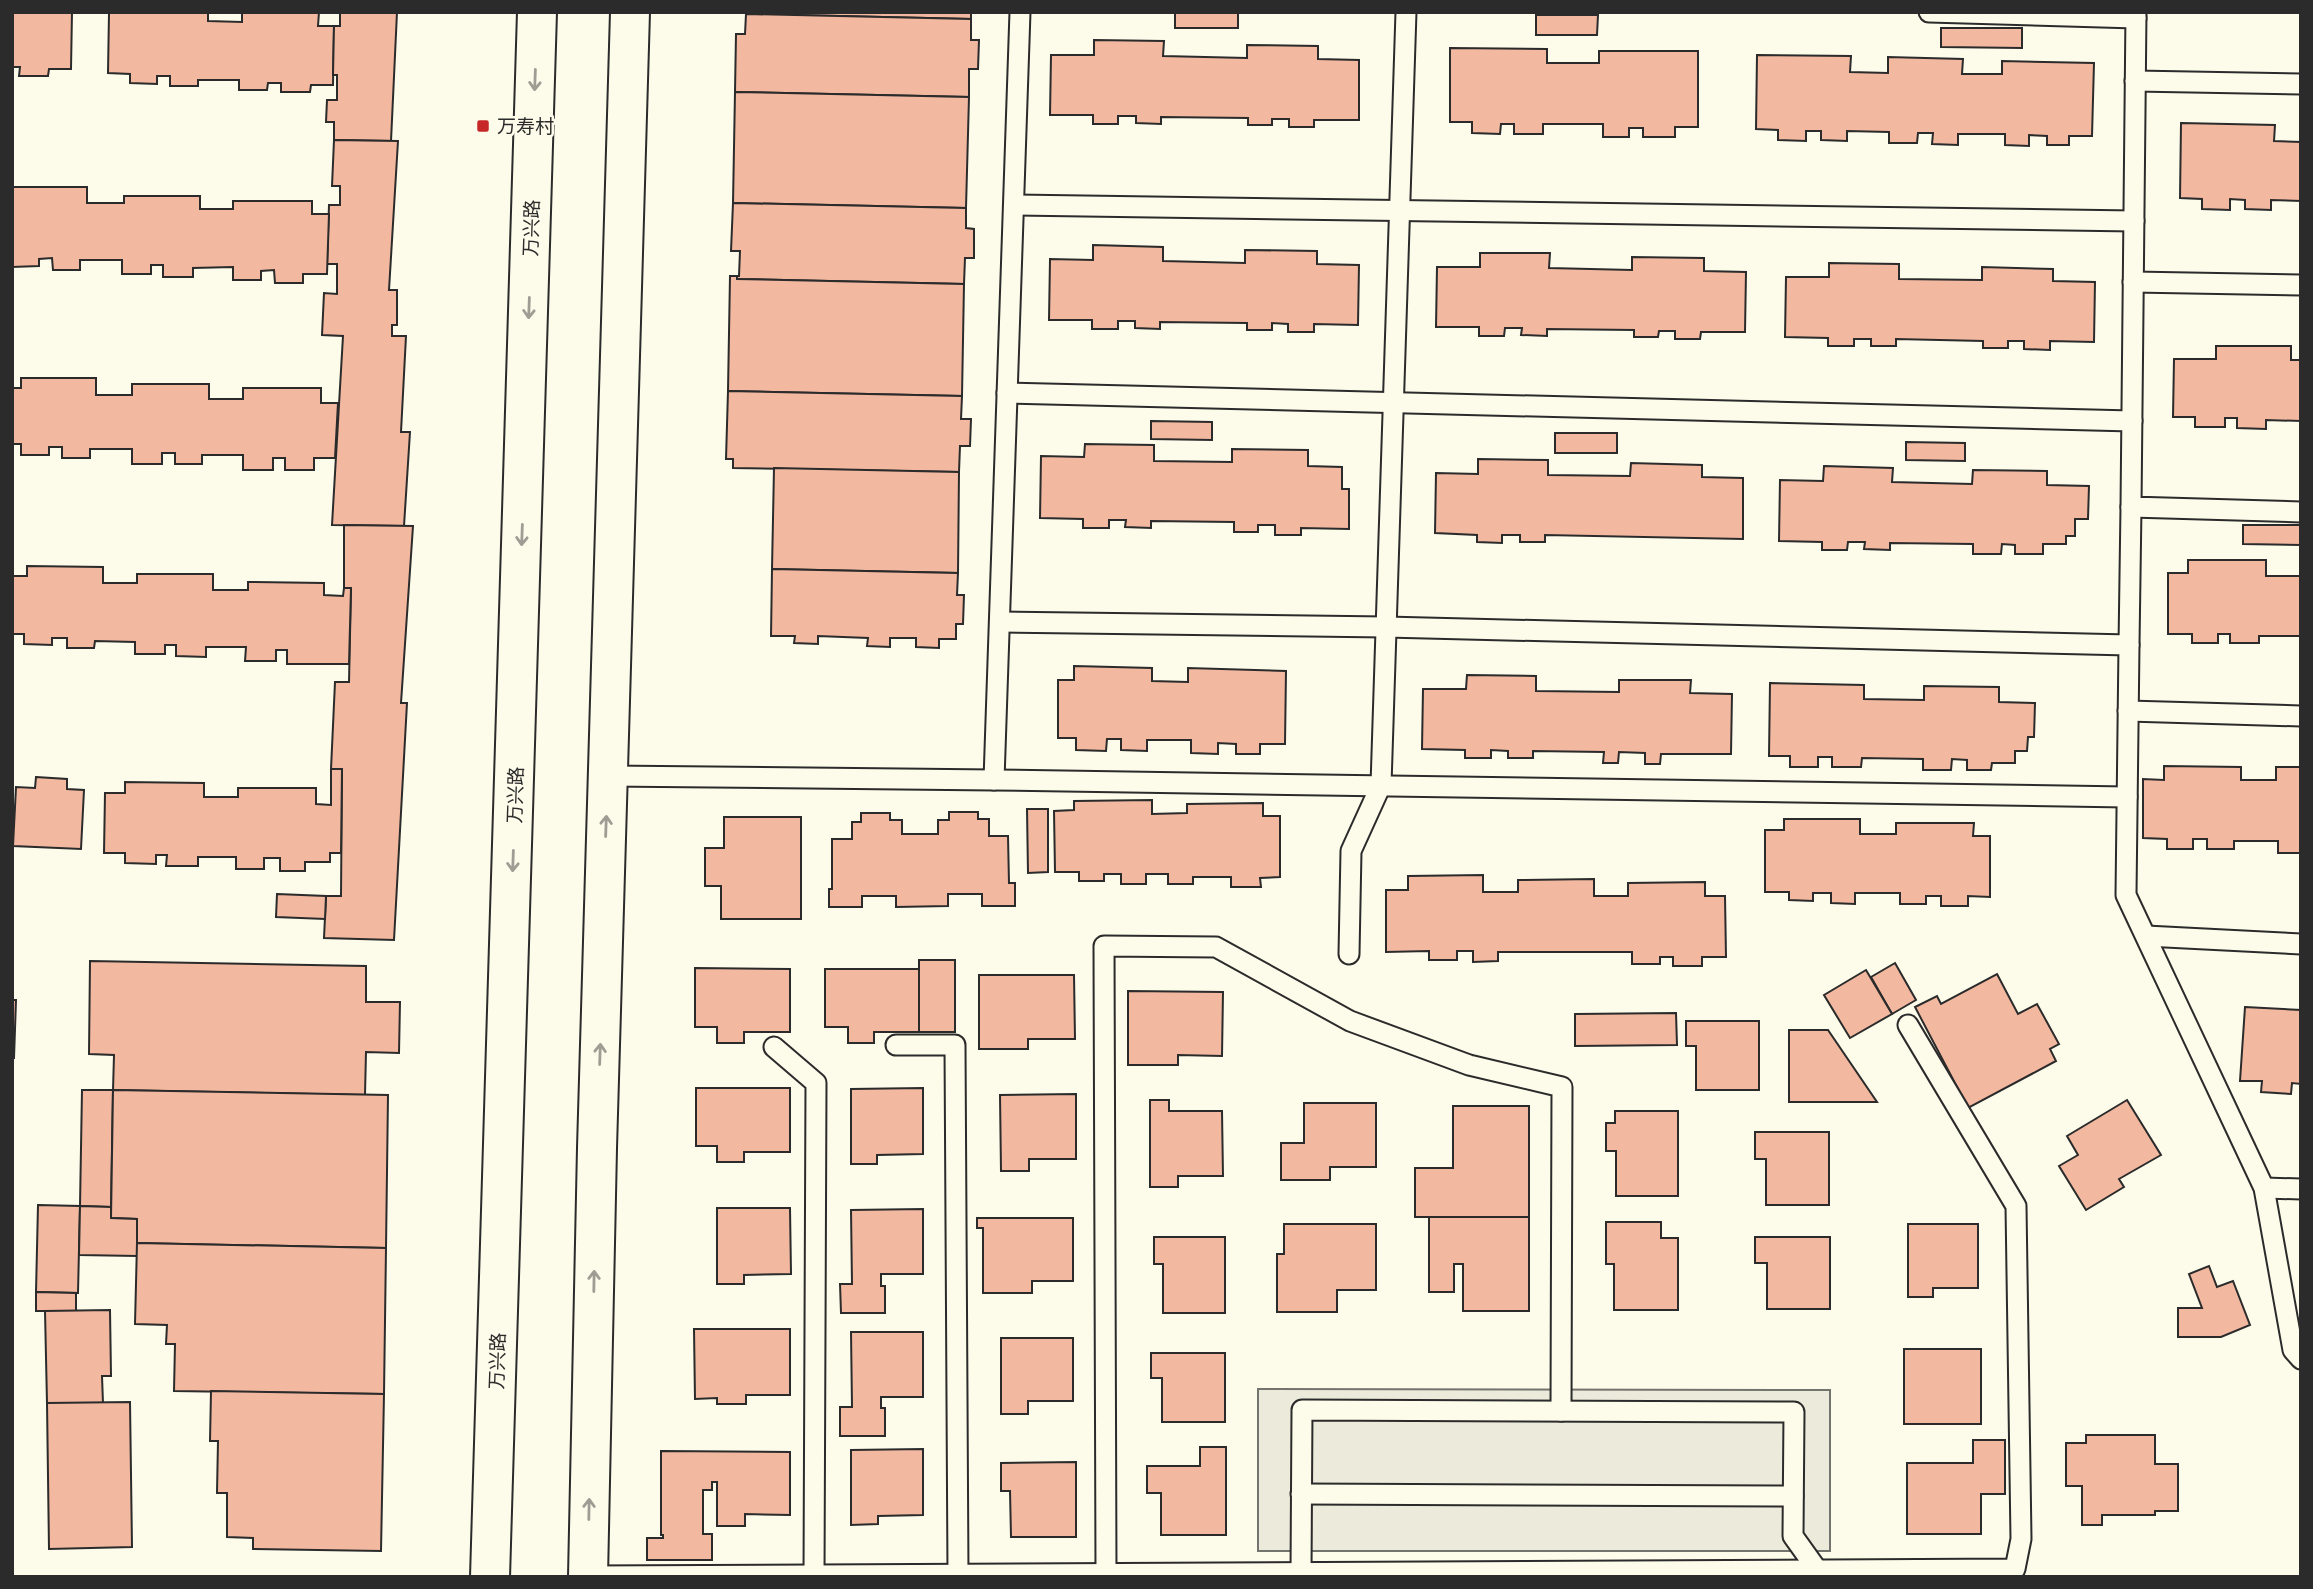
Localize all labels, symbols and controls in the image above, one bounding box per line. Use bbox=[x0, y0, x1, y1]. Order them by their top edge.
one-way arrow bbox=[529, 69, 542, 92]
place label: 万寿村 bbox=[497, 114, 554, 140]
marker: 万寿村 bbox=[475, 118, 491, 134]
street label: 万兴路 bbox=[518, 199, 546, 257]
one-way arrow bbox=[522, 296, 536, 319]
one-way arrow bbox=[516, 524, 529, 547]
street label: 万兴路 bbox=[502, 766, 530, 824]
one-way arrow bbox=[600, 815, 613, 838]
one-way arrow bbox=[506, 849, 520, 872]
one-way arrow bbox=[593, 1042, 607, 1065]
one-way arrow bbox=[588, 1270, 601, 1293]
street label: 万兴路 bbox=[484, 1332, 512, 1390]
one-way arrow bbox=[583, 1497, 596, 1520]

